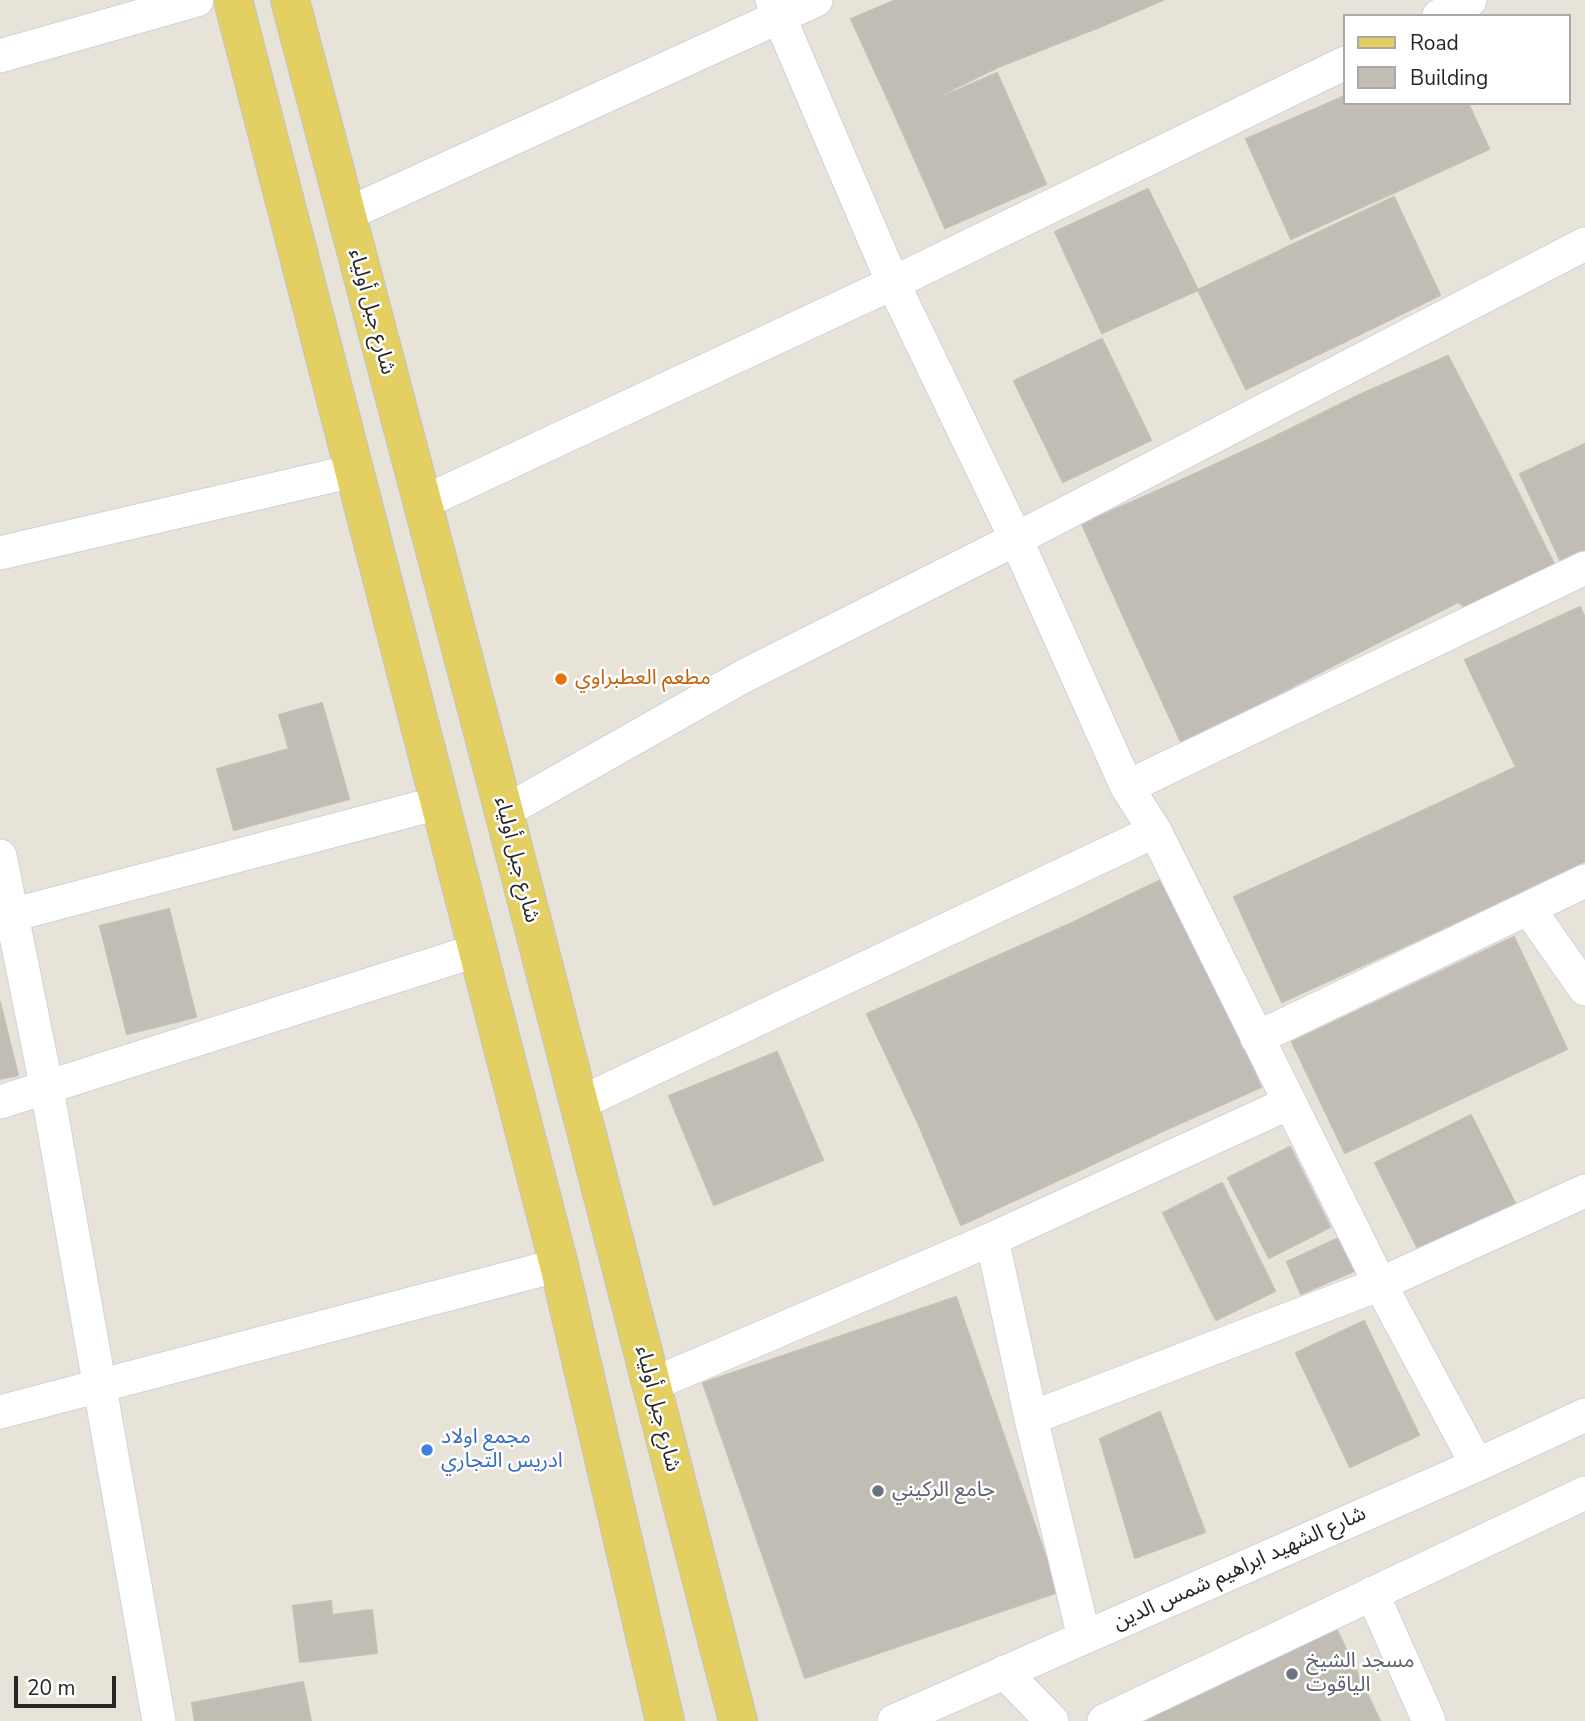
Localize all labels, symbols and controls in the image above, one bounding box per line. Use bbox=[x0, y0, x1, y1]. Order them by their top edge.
legend bbox=[1344, 14, 1571, 105]
text: Road bbox=[1410, 29, 1459, 57]
text: Building bbox=[1410, 64, 1488, 92]
street label: شارع جبل أولياء bbox=[342, 246, 400, 378]
place label: مطعم العطبراوي bbox=[575, 666, 711, 692]
marker: مطعم العطبراوي bbox=[553, 671, 569, 687]
street label: شارع جبل أولياء bbox=[488, 794, 544, 926]
street label: شارع جبل أولياء bbox=[629, 1343, 685, 1475]
place label: مجمع اولاد ادريس التجاري bbox=[441, 1425, 563, 1475]
marker: مجمع اولاد ادريس التجاري bbox=[419, 1442, 435, 1458]
place label: جامع الركيني bbox=[892, 1478, 995, 1504]
marker: جامع الركيني bbox=[870, 1483, 886, 1499]
street label: شارع الشهيد ابراهيم شمس الدين bbox=[1110, 1502, 1370, 1636]
place label: مسجد الشيخ الياقوت bbox=[1306, 1649, 1415, 1699]
scale bar bbox=[18, 1662, 119, 1706]
marker: مسجد الشيخ الياقوت bbox=[1284, 1666, 1300, 1682]
text: 20 m bbox=[27, 1674, 76, 1702]

